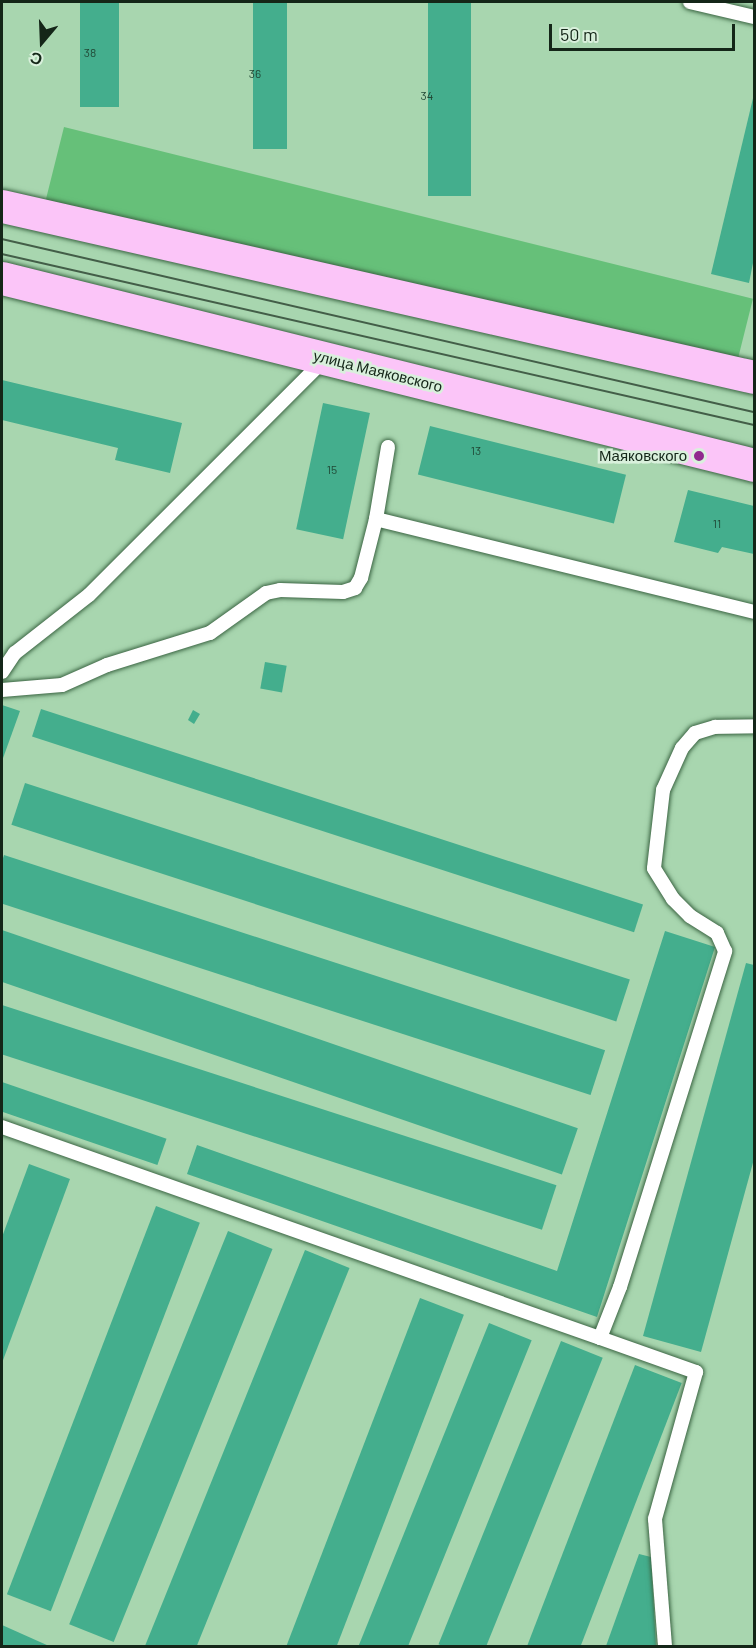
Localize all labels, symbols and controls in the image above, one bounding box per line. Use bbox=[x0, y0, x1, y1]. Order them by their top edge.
north arrow bbox=[12, 12, 72, 72]
scale bar bbox=[552, 12, 738, 50]
text: 50 m bbox=[560, 23, 598, 45]
house number: 38 bbox=[84, 46, 96, 60]
text: С bbox=[27, 49, 45, 70]
house number: 36 bbox=[249, 67, 261, 81]
house number: 34 bbox=[421, 89, 433, 103]
street label: улица Маяковского bbox=[312, 346, 444, 396]
house number: 13 bbox=[471, 444, 481, 458]
place label: Маяковского bbox=[599, 447, 687, 465]
marker: Маяковского bbox=[692, 449, 706, 463]
house number: 15 bbox=[327, 463, 337, 477]
house number: 11 bbox=[713, 517, 721, 531]

